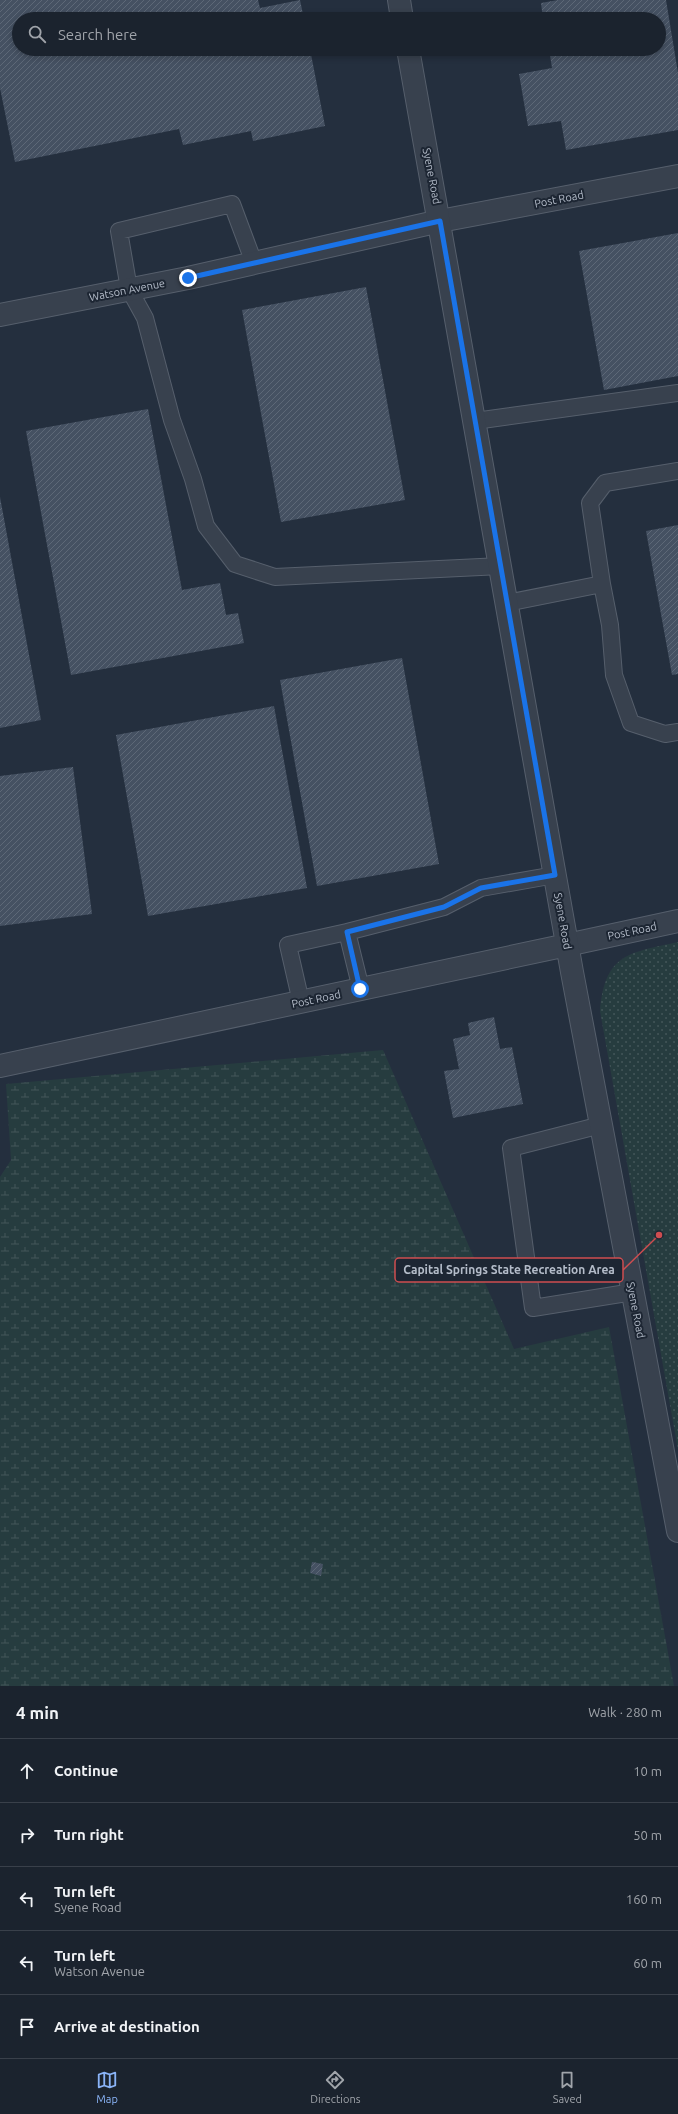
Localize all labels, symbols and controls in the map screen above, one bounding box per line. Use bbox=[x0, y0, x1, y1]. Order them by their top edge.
search box bbox=[12, 12, 666, 56]
icon: search bbox=[26, 23, 48, 45]
text: Search here bbox=[58, 26, 137, 43]
street label: Syene Road bbox=[421, 147, 443, 205]
street label: Post Road bbox=[533, 188, 585, 210]
route end bbox=[179, 269, 197, 287]
street label: Watson Avenue bbox=[88, 277, 166, 303]
street label: Syene Road bbox=[552, 892, 574, 950]
street label: Post Road bbox=[606, 920, 658, 942]
route start bbox=[351, 980, 369, 998]
street label: Post Road bbox=[290, 988, 342, 1010]
callout: Capital Springs State Recreation Area bbox=[395, 1258, 623, 1282]
text: Capital Springs State Recreation Area bbox=[403, 1263, 615, 1276]
street label: Syene Road bbox=[625, 1281, 647, 1339]
text: 4 min bbox=[16, 1703, 59, 1722]
text: Walk · 280 m bbox=[588, 1705, 662, 1719]
icon: ahead bbox=[16, 1760, 38, 1782]
text: Continue bbox=[54, 1762, 118, 1779]
text: 10 m bbox=[633, 1764, 662, 1778]
icon: right bbox=[16, 1824, 38, 1846]
text: Turn right bbox=[54, 1826, 124, 1843]
text: 50 m bbox=[633, 1828, 662, 1842]
text: Turn left bbox=[54, 1883, 115, 1900]
icon: left bbox=[16, 1888, 38, 1910]
text: 160 m bbox=[626, 1892, 662, 1906]
text: Syene Road bbox=[54, 1900, 122, 1914]
text: Turn left bbox=[54, 1947, 115, 1964]
icon: left bbox=[16, 1952, 38, 1974]
text: 60 m bbox=[633, 1956, 662, 1970]
text: Watson Avenue bbox=[54, 1964, 145, 1978]
icon: arrive bbox=[16, 2016, 38, 2038]
text: Arrive at destination bbox=[54, 2018, 200, 2035]
tab: Map bbox=[96, 2069, 118, 2105]
tab: Directions bbox=[310, 2069, 360, 2105]
tab: Saved bbox=[553, 2069, 582, 2105]

